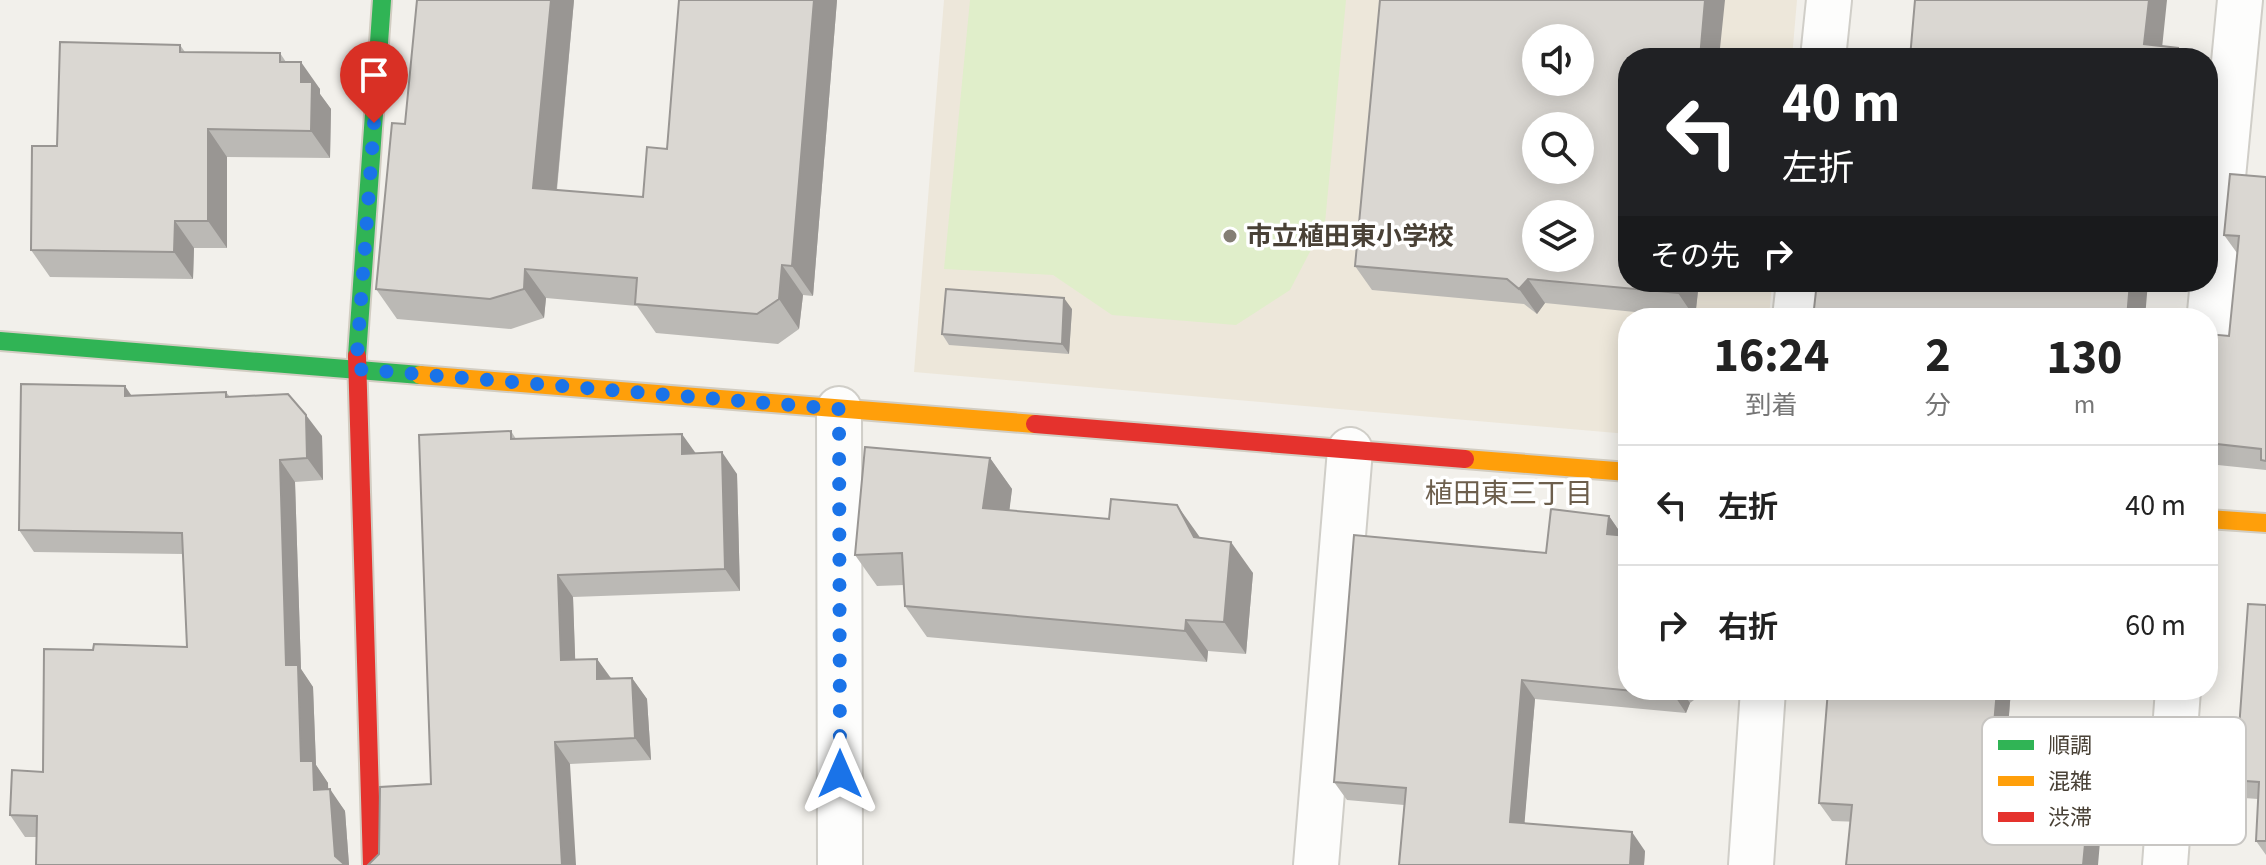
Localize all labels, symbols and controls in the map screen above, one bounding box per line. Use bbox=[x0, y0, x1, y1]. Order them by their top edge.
map controls bbox=[1522, 24, 1594, 272]
button: sound bbox=[1522, 24, 1594, 96]
pin bbox=[340, 41, 408, 123]
icon: arrive bbox=[352, 53, 396, 97]
text: 40 m bbox=[1782, 64, 1900, 143]
icon: left bbox=[1650, 80, 1754, 184]
button: search bbox=[1522, 112, 1594, 184]
text: 左折 bbox=[1782, 143, 1854, 194]
button: layers bbox=[1522, 200, 1594, 272]
place label: 市立植田東小学校 bbox=[1246, 218, 1454, 255]
marker: 市立植田東小学校 bbox=[1221, 227, 1239, 245]
icon: right bbox=[1756, 232, 1800, 276]
text: その先 bbox=[1650, 235, 1740, 278]
text: 16:24 bbox=[1714, 322, 1829, 390]
text: 2 bbox=[1925, 322, 1951, 390]
text: 130 bbox=[2046, 324, 2122, 392]
text: m bbox=[2074, 386, 2095, 423]
text: 到着 bbox=[1745, 387, 1797, 424]
text: 分 bbox=[1925, 387, 1951, 424]
district label: 植田東三丁目 bbox=[1425, 474, 1593, 514]
icon: left bbox=[1650, 483, 1694, 527]
text: 40 m bbox=[2125, 484, 2186, 527]
text: 左折 bbox=[1718, 486, 1778, 529]
icon: right bbox=[1650, 603, 1694, 647]
text: 60 m bbox=[2125, 604, 2186, 647]
text: 右折 bbox=[1718, 606, 1778, 649]
legend bbox=[1982, 717, 2246, 845]
text: 順調 bbox=[2048, 730, 2092, 762]
position arrow bbox=[798, 732, 882, 816]
text: 混雑 bbox=[2048, 766, 2092, 798]
text: 渋滞 bbox=[2048, 802, 2092, 834]

